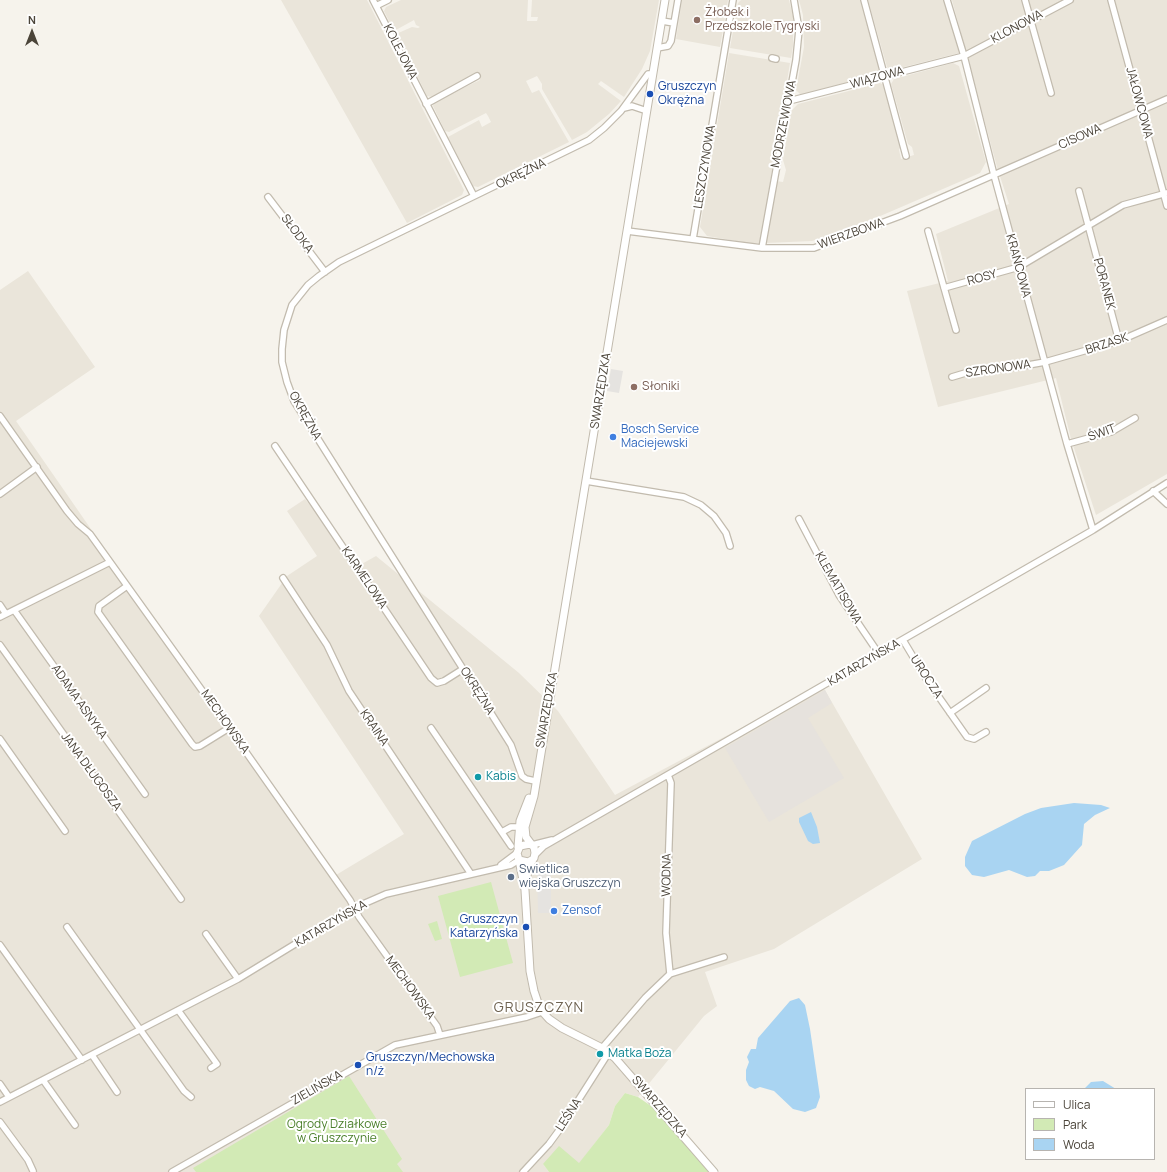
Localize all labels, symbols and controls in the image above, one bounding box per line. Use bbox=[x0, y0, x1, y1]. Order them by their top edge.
place label: Żłobek i Przedszkole Tygryski bbox=[705, 6, 820, 34]
street label: KLONOWA bbox=[989, 7, 1045, 47]
north arrow bbox=[12, 12, 52, 52]
text: N bbox=[28, 12, 36, 27]
marker: Żłobek i Przedszkole Tygryski bbox=[692, 15, 702, 25]
street label: KOLEJOWA bbox=[380, 22, 420, 82]
street label: WIĄZOWA bbox=[848, 64, 906, 92]
street label: JAŁOWCOWA bbox=[1123, 66, 1155, 140]
street label: MODRZEWIOWA bbox=[768, 79, 800, 169]
place label: Gruszczyn Okrężna bbox=[658, 80, 716, 108]
marker: Gruszczyn Okrężna bbox=[645, 89, 655, 99]
street label: CISOWA bbox=[1056, 121, 1104, 153]
street label: LESZCZYNOWA bbox=[691, 124, 719, 210]
street label: OKRĘŻNA bbox=[494, 156, 548, 192]
street label: SŁODKA bbox=[278, 212, 316, 256]
street label: WIERZBOWA bbox=[816, 215, 886, 253]
street label: KRAŃCOWA bbox=[1003, 233, 1033, 299]
street label: PORANEK bbox=[1090, 256, 1118, 312]
street label: ROSY bbox=[966, 267, 998, 289]
street label: BRZASK bbox=[1084, 330, 1130, 358]
street label: SWARZĘDZKA bbox=[588, 352, 614, 430]
street label: SZRONOWA bbox=[965, 357, 1031, 381]
place label: Słoniki bbox=[642, 380, 679, 394]
marker: Słoniki bbox=[629, 382, 639, 392]
street label: OKRĘŻNA bbox=[286, 389, 324, 443]
street label: ŚWIT bbox=[1086, 421, 1118, 445]
place label: Bosch Service Maciejewski bbox=[621, 423, 699, 451]
marker: Bosch Service Maciejewski bbox=[608, 432, 618, 442]
street label: KARMELOWA bbox=[338, 544, 390, 612]
street label: KLEMATISOWA bbox=[812, 549, 864, 627]
street label: KATARZYŃSKA bbox=[826, 637, 902, 689]
street label: UROCZA bbox=[907, 653, 945, 701]
street label: ADAMA ASNYKA bbox=[48, 662, 110, 742]
street label: OKRĘŻNA bbox=[457, 665, 497, 717]
street label: SWARZĘDZKA bbox=[533, 671, 561, 749]
street label: MECHOWSKA bbox=[198, 687, 252, 757]
street label: KRAINA bbox=[357, 707, 391, 749]
street label: JANA DŁUGOSZA bbox=[58, 730, 124, 814]
place label: Kabis bbox=[486, 770, 516, 784]
marker: Kabis bbox=[473, 772, 483, 782]
street label: WODNA bbox=[659, 853, 675, 897]
place label: Swietlica wiejska Gruszczyn bbox=[519, 863, 621, 891]
marker: Swietlica wiejska Gruszczyn bbox=[506, 872, 516, 882]
street label: KATARZYŃSKA bbox=[293, 898, 369, 950]
place label: Zensof bbox=[562, 904, 601, 918]
marker: Zensof bbox=[549, 906, 559, 916]
place label: Gruszczyn Katarzyńska bbox=[450, 913, 518, 941]
marker: Gruszczyn Katarzyńska bbox=[521, 922, 531, 932]
street label: MECHOWSKA bbox=[382, 953, 438, 1023]
district label: GRUSZCZYN bbox=[494, 1000, 584, 1016]
place label: Matka Boża bbox=[608, 1047, 671, 1061]
marker: Matka Boża bbox=[595, 1049, 605, 1059]
place label: Gruszczyn/Mechowska n/ż bbox=[366, 1051, 495, 1079]
marker: Gruszczyn/Mechowska n/ż bbox=[353, 1060, 363, 1070]
street label: ZIELIŃSKA bbox=[289, 1068, 345, 1108]
street label: SWARZĘDZKA bbox=[628, 1073, 690, 1141]
legend bbox=[1025, 1088, 1155, 1160]
street label: LEŚNA bbox=[553, 1096, 585, 1134]
text: Ulica bbox=[1063, 1096, 1090, 1113]
text: Park bbox=[1063, 1116, 1087, 1133]
park label: Ogrody Działkowe w Gruszczynie bbox=[287, 1118, 387, 1146]
text: Woda bbox=[1063, 1136, 1094, 1153]

